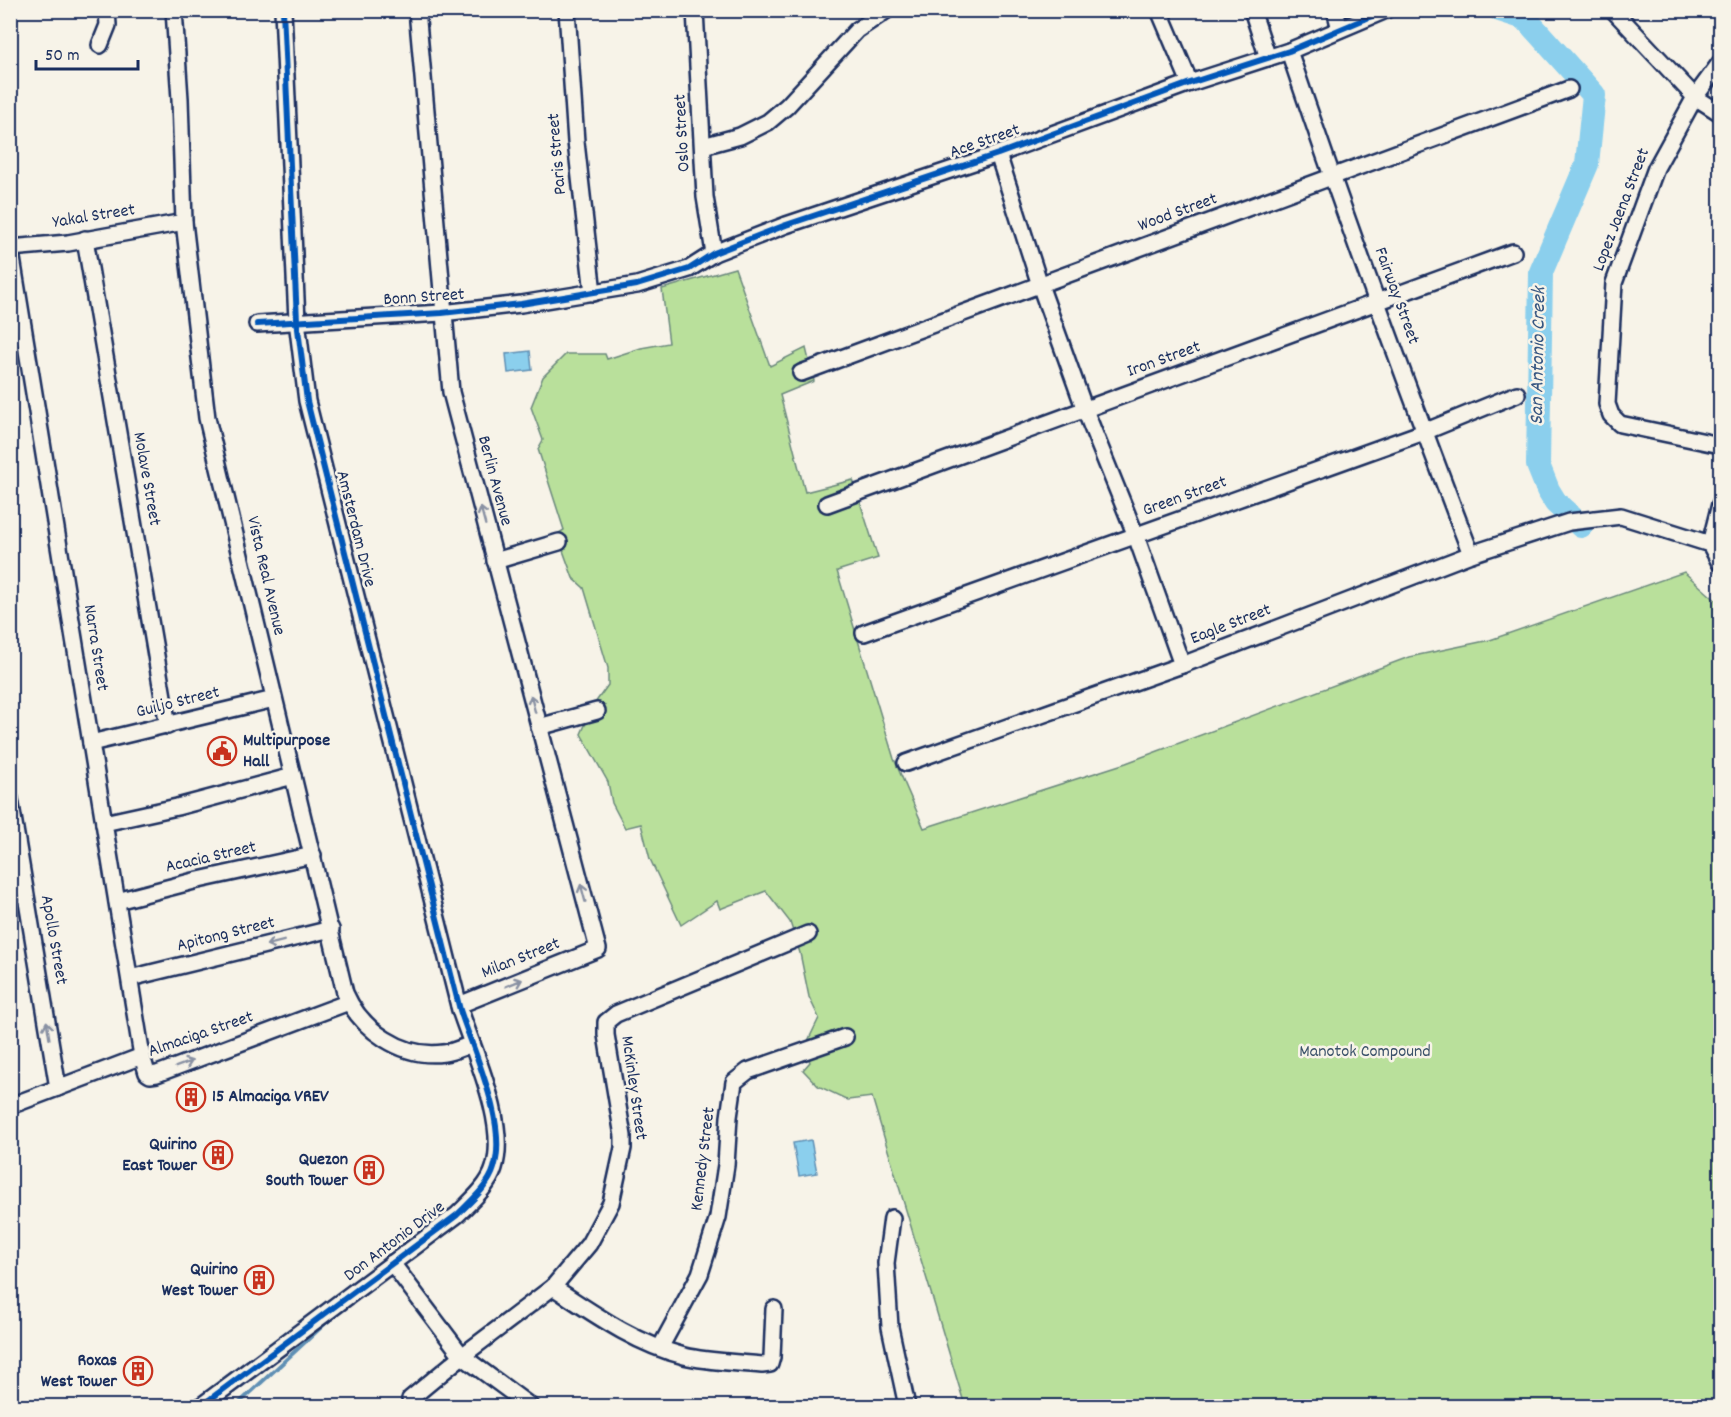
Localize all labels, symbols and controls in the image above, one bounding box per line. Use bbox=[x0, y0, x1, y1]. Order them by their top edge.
scale bar bbox=[36, 33, 138, 71]
text: 50 m bbox=[45, 44, 80, 69]
street label: Oslo Street bbox=[668, 93, 698, 173]
street label: Paris Street bbox=[542, 112, 574, 196]
street label: Ace Street bbox=[946, 118, 1024, 166]
street label: Lopez Jaena Street bbox=[1587, 144, 1657, 275]
street label: Wood Street bbox=[1135, 187, 1221, 239]
street label: Yakal Street bbox=[51, 198, 137, 236]
street label: Fairway Street bbox=[1367, 244, 1425, 348]
street label: Bonn Street bbox=[383, 283, 466, 313]
water label: San Antonio Creek bbox=[1524, 285, 1554, 425]
street label: Iron Street bbox=[1124, 335, 1205, 385]
street label: Molave Street bbox=[125, 430, 167, 528]
street label: Berlin Avenue bbox=[470, 433, 518, 529]
street label: Amsterdam Drive bbox=[328, 468, 382, 590]
street label: Green Street bbox=[1139, 470, 1231, 524]
one-way arrow bbox=[477, 507, 489, 526]
street label: Vista Real Avenue bbox=[239, 514, 291, 638]
street label: Eagle Street bbox=[1187, 598, 1275, 652]
street label: Narra Street bbox=[76, 603, 114, 693]
street label: Guiljo Street bbox=[134, 681, 223, 725]
one-way arrow bbox=[527, 695, 539, 714]
place label: Multipurpose Hall bbox=[243, 729, 330, 775]
public building icon: Multipurpose Hall bbox=[206, 735, 238, 767]
street label: Acacia Street bbox=[163, 835, 259, 881]
one-way arrow bbox=[576, 884, 588, 903]
street label: Apollo Street bbox=[33, 893, 73, 987]
street label: Apitong Street bbox=[174, 911, 278, 959]
street label: Milan Street bbox=[478, 932, 564, 986]
one-way arrow bbox=[265, 938, 284, 950]
one-way arrow bbox=[504, 977, 522, 988]
street label: Almaciga Street bbox=[145, 1005, 257, 1065]
one-way arrow bbox=[42, 1021, 53, 1041]
street label: McKinley Street bbox=[613, 1034, 653, 1142]
park label: Manotok Compound bbox=[1299, 1040, 1431, 1065]
one-way arrow bbox=[175, 1058, 193, 1069]
building icon: 15 Almaciga VREV bbox=[175, 1081, 207, 1113]
place label: 15 Almaciga VREV bbox=[212, 1085, 329, 1110]
street label: Kennedy Street bbox=[685, 1105, 723, 1212]
place label: Quirino East Tower bbox=[122, 1133, 197, 1179]
building icon: Quirino East Tower bbox=[202, 1139, 234, 1171]
place label: Quezon South Tower bbox=[266, 1148, 348, 1194]
building icon: Quezon South Tower bbox=[353, 1154, 385, 1186]
street label: Don Antonio Drive bbox=[339, 1196, 451, 1288]
place label: Quirino West Tower bbox=[162, 1258, 238, 1304]
building icon: Quirino West Tower bbox=[243, 1264, 275, 1296]
place label: Roxas West Tower bbox=[41, 1349, 117, 1395]
building icon: Roxas West Tower bbox=[122, 1355, 154, 1387]

